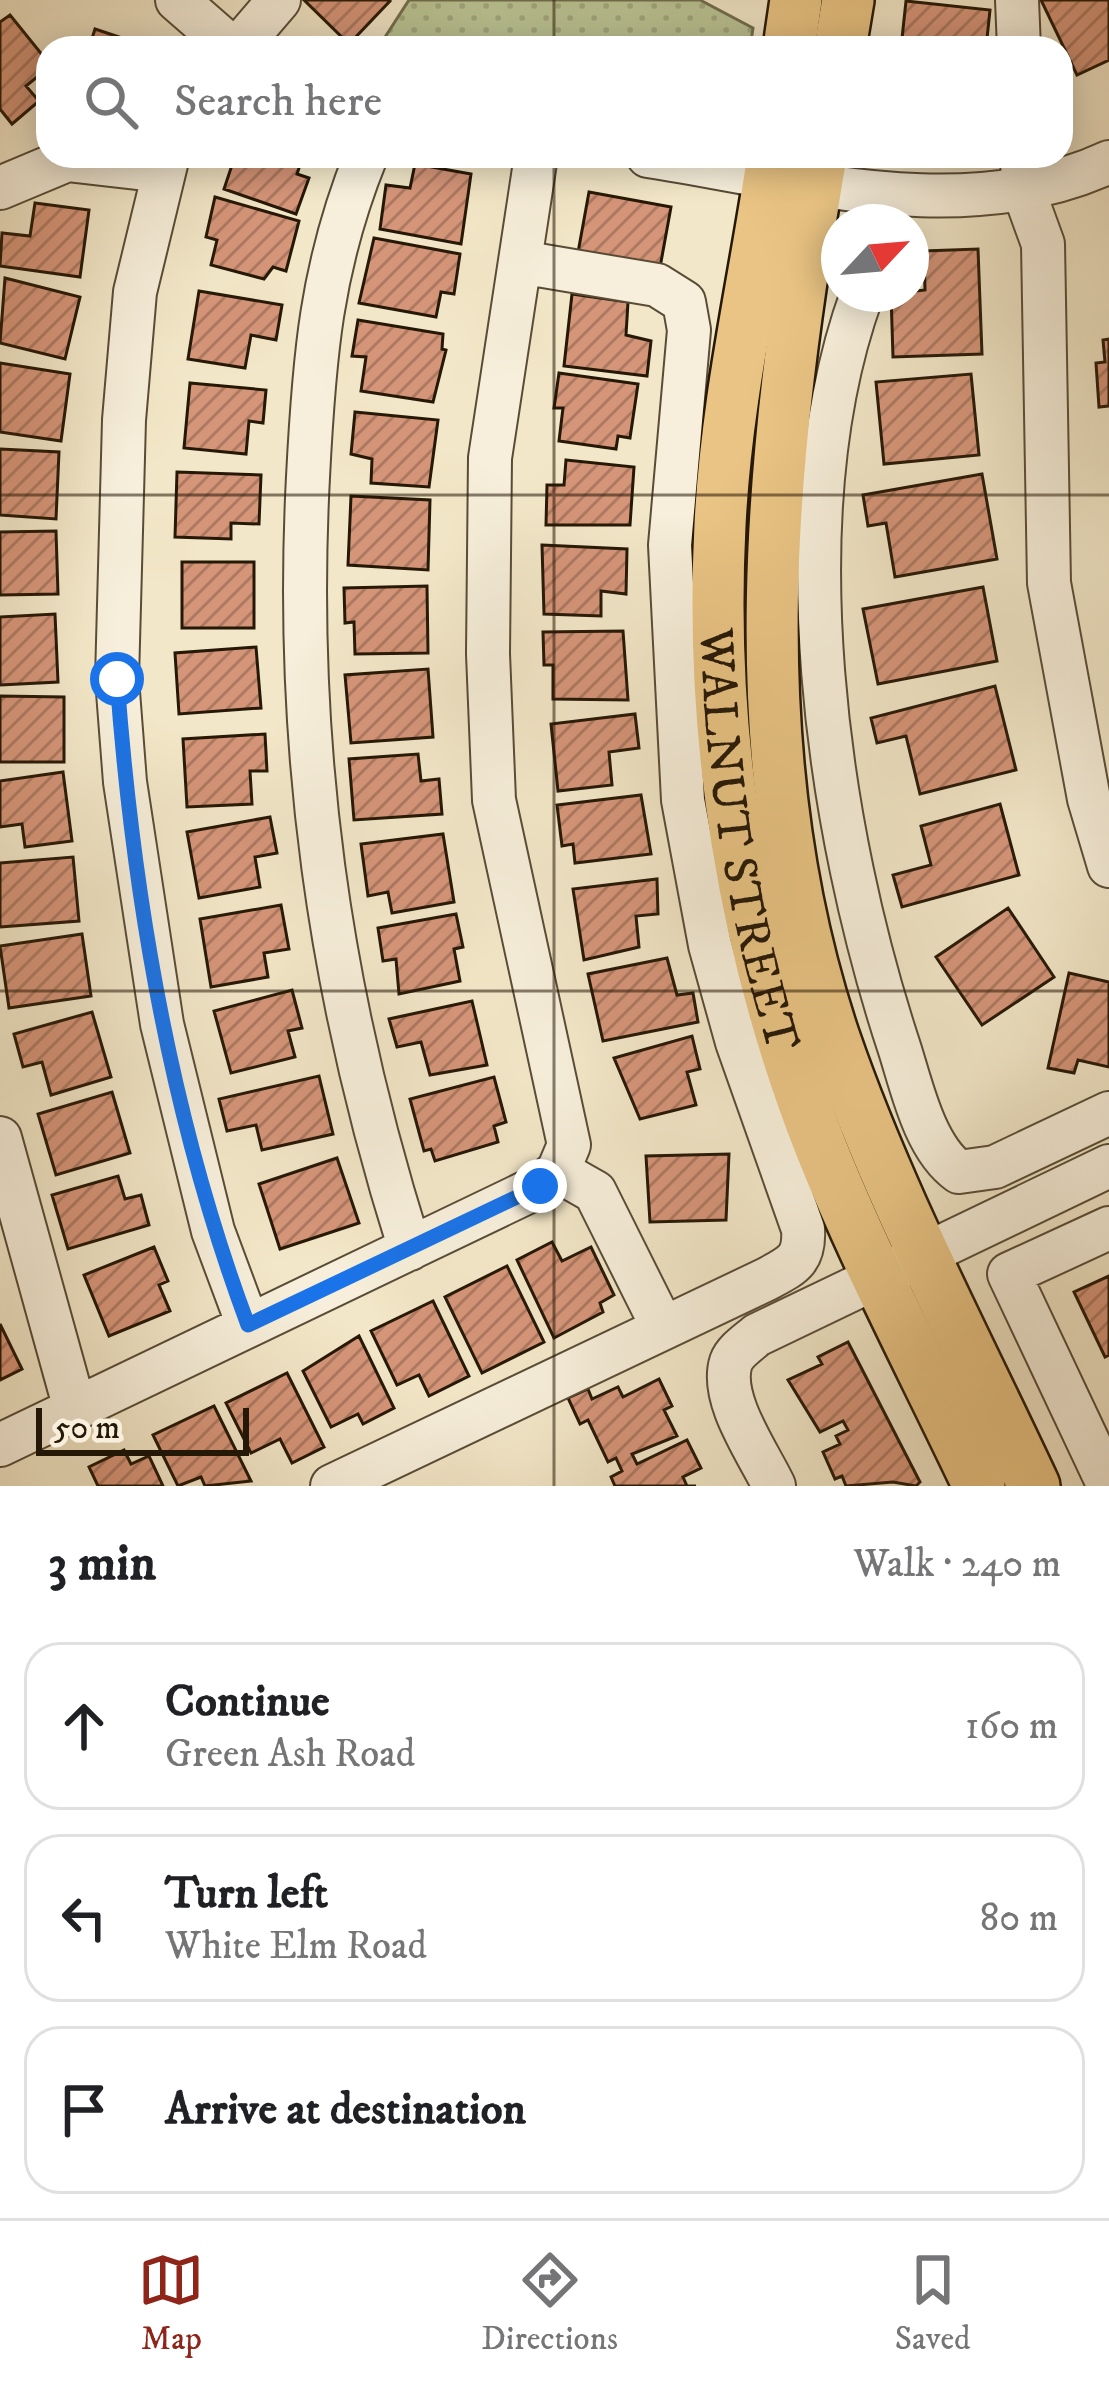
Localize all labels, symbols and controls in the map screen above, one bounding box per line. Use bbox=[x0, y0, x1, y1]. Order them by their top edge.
search box bbox=[36, 36, 1073, 168]
icon: search bbox=[78, 69, 144, 135]
text: Search here bbox=[174, 74, 382, 130]
north arrow bbox=[821, 204, 929, 312]
street label: WALNUT STREET bbox=[685, 626, 812, 1059]
route start bbox=[90, 652, 144, 706]
route end bbox=[513, 1159, 567, 1213]
scale bar bbox=[36, 1402, 249, 1455]
text: 50 m bbox=[54, 1408, 120, 1449]
text: 3 min bbox=[48, 1532, 156, 1596]
text: Walk · 240 m bbox=[854, 1540, 1061, 1589]
text: Continue bbox=[165, 1674, 330, 1730]
icon: ahead bbox=[51, 1693, 117, 1759]
text: 160 m bbox=[965, 1702, 1058, 1751]
text: Green Ash Road bbox=[165, 1730, 415, 1779]
text: Turn left bbox=[165, 1866, 328, 1922]
icon: left bbox=[51, 1885, 117, 1951]
text: 80 m bbox=[980, 1894, 1058, 1943]
text: White Elm Road bbox=[165, 1922, 427, 1971]
icon: arrive bbox=[51, 2077, 117, 2143]
text: Arrive at destination bbox=[165, 2082, 526, 2138]
tab: Map bbox=[138, 2247, 204, 2360]
tab: Directions bbox=[481, 2247, 618, 2360]
tab: Saved bbox=[895, 2247, 971, 2360]

